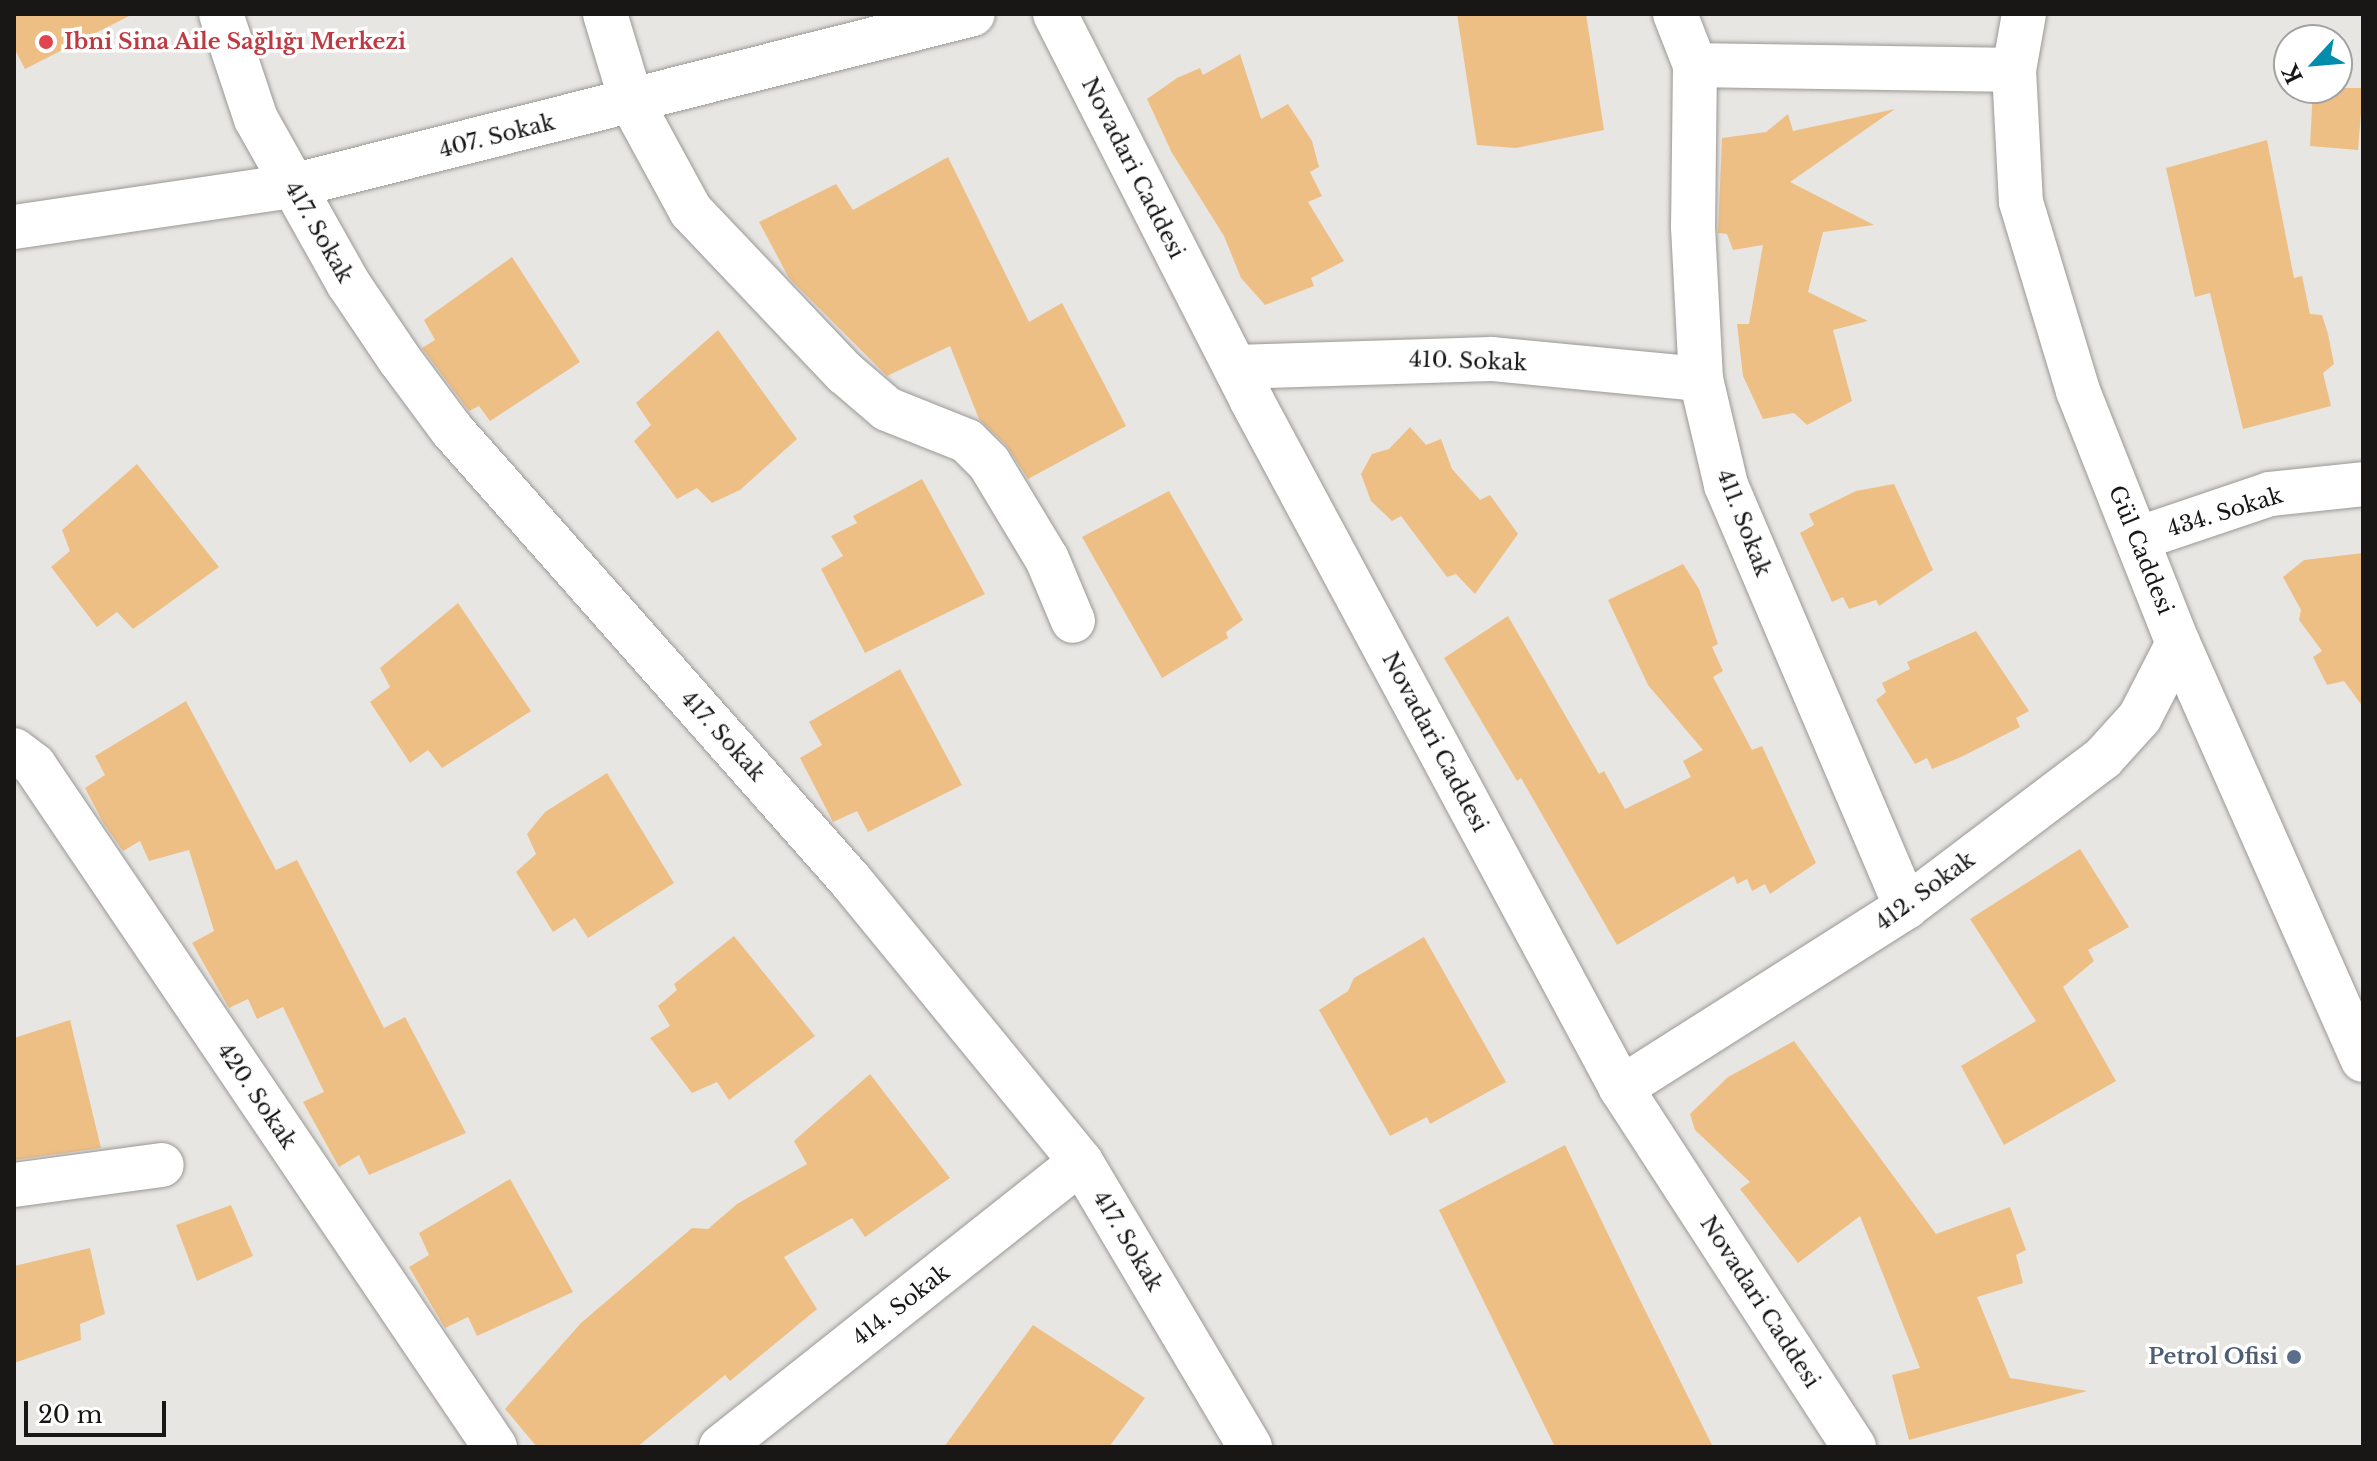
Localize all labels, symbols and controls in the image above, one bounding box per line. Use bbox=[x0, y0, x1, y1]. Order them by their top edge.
north arrow bbox=[2273, 24, 2353, 104]
place label: Ibni Sina Aile Sağlığı Merkezi bbox=[64, 29, 407, 55]
marker: Ibni Sina Aile Sağlığı Merkezi bbox=[35, 31, 57, 53]
text: K bbox=[2277, 60, 2309, 88]
street label: Novadari Caddesi bbox=[1076, 73, 1190, 263]
street label: 407. Sokak bbox=[436, 109, 558, 163]
street label: 417. Sokak bbox=[279, 177, 359, 287]
street label: 410. Sokak bbox=[1409, 346, 1527, 376]
street label: 411. Sokak bbox=[1712, 466, 1776, 580]
street label: Gül Caddesi bbox=[2103, 482, 2179, 618]
street label: 434. Sokak bbox=[2164, 482, 2286, 542]
street label: Novadari Caddesi bbox=[1377, 648, 1493, 836]
street label: 417. Sokak bbox=[676, 685, 770, 787]
street label: 412. Sokak bbox=[1870, 846, 1980, 936]
street label: 420. Sokak bbox=[212, 1038, 302, 1154]
street label: 417. Sokak bbox=[1088, 1186, 1168, 1296]
street label: Novadari Caddesi bbox=[1695, 1211, 1825, 1393]
street label: 414. Sokak bbox=[847, 1259, 955, 1351]
place label: Petrol Ofisi bbox=[2148, 1344, 2278, 1370]
marker: Petrol Ofisi bbox=[2285, 1348, 2303, 1366]
scale bar bbox=[28, 1385, 170, 1435]
text: 20 m bbox=[38, 1400, 103, 1429]

